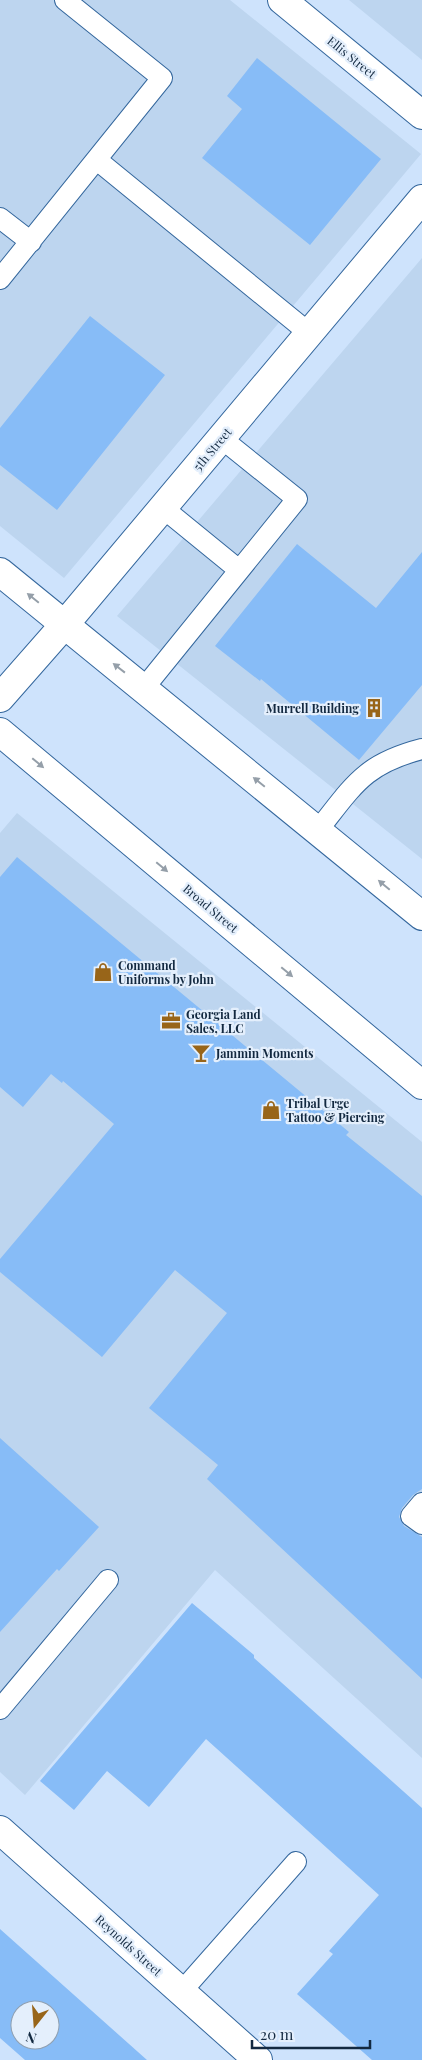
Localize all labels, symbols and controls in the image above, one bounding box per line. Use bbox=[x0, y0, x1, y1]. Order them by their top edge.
street label: Ellis Street bbox=[324, 32, 380, 82]
street label: 5th Street bbox=[189, 424, 235, 474]
one-way arrow bbox=[26, 592, 39, 603]
one-way arrow bbox=[113, 663, 126, 674]
building icon: Murrell Building bbox=[363, 697, 385, 719]
place label: Murrell Building bbox=[266, 700, 359, 716]
one-way arrow bbox=[32, 757, 44, 768]
one-way arrow bbox=[253, 776, 266, 787]
one-way arrow bbox=[156, 862, 169, 873]
one-way arrow bbox=[378, 879, 391, 890]
street label: Broad Street bbox=[180, 880, 242, 936]
place label: Command Uniforms by John bbox=[118, 957, 214, 987]
shop icon: Command Uniforms by John bbox=[92, 961, 114, 983]
one-way arrow bbox=[280, 966, 293, 977]
place label: Georgia Land Sales, LLC bbox=[186, 1006, 261, 1036]
office icon: Georgia Land Sales, LLC bbox=[160, 1010, 182, 1032]
bar icon: Jammin Moments bbox=[190, 1042, 212, 1064]
place label: Jammin Moments bbox=[215, 1045, 314, 1061]
place label: Tribal Urge Tattoo & Piercing bbox=[286, 1095, 385, 1125]
shop icon: Tribal Urge Tattoo & Piercing bbox=[260, 1099, 282, 1121]
street label: Reynolds Street bbox=[92, 1911, 166, 1980]
north arrow bbox=[10, 2000, 60, 2050]
scale bar bbox=[252, 2018, 370, 2050]
text: 20 m bbox=[260, 2024, 294, 2044]
text: N bbox=[23, 2027, 39, 2048]

